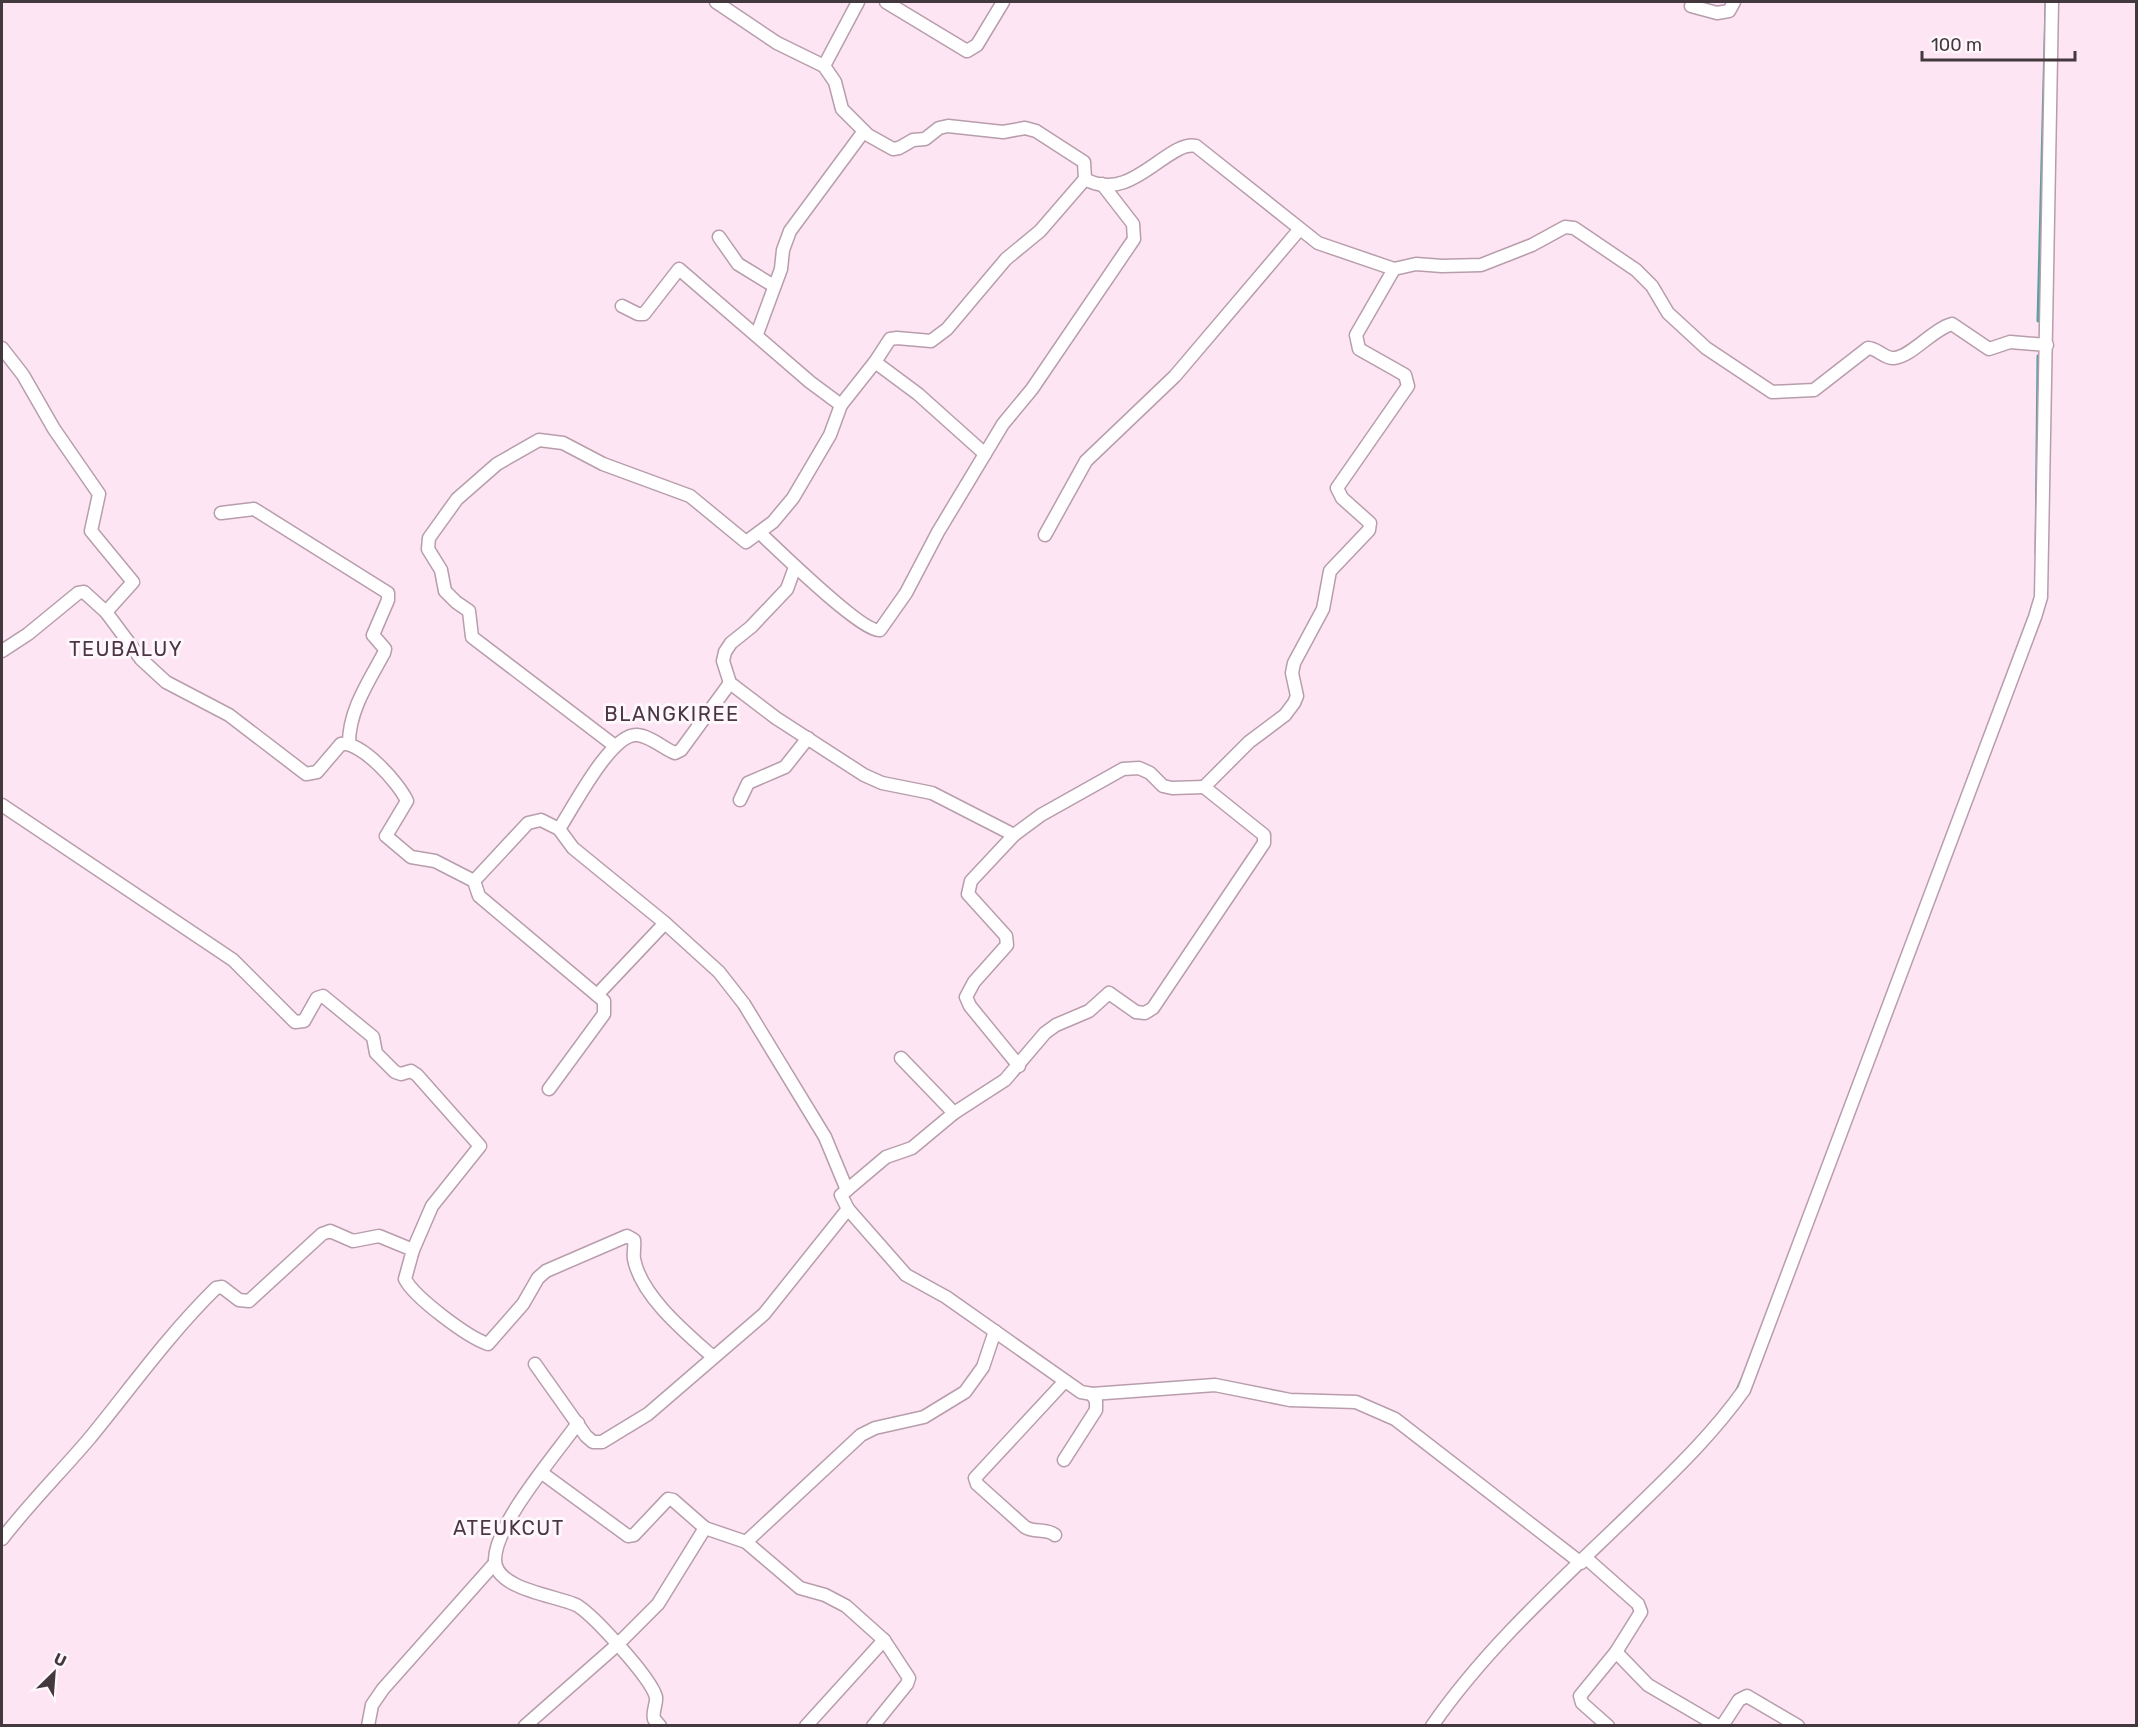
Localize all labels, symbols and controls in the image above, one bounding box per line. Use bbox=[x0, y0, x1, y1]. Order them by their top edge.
scale bar bbox=[1922, 24, 2075, 62]
text: 100 m bbox=[1931, 34, 1982, 56]
district label: TEUBALUY bbox=[69, 637, 183, 661]
district label: BLANGKIREE bbox=[604, 702, 740, 726]
district label: ATEUKCUT bbox=[453, 1516, 565, 1540]
north arrow bbox=[24, 1643, 84, 1703]
text: U bbox=[51, 1649, 69, 1671]

